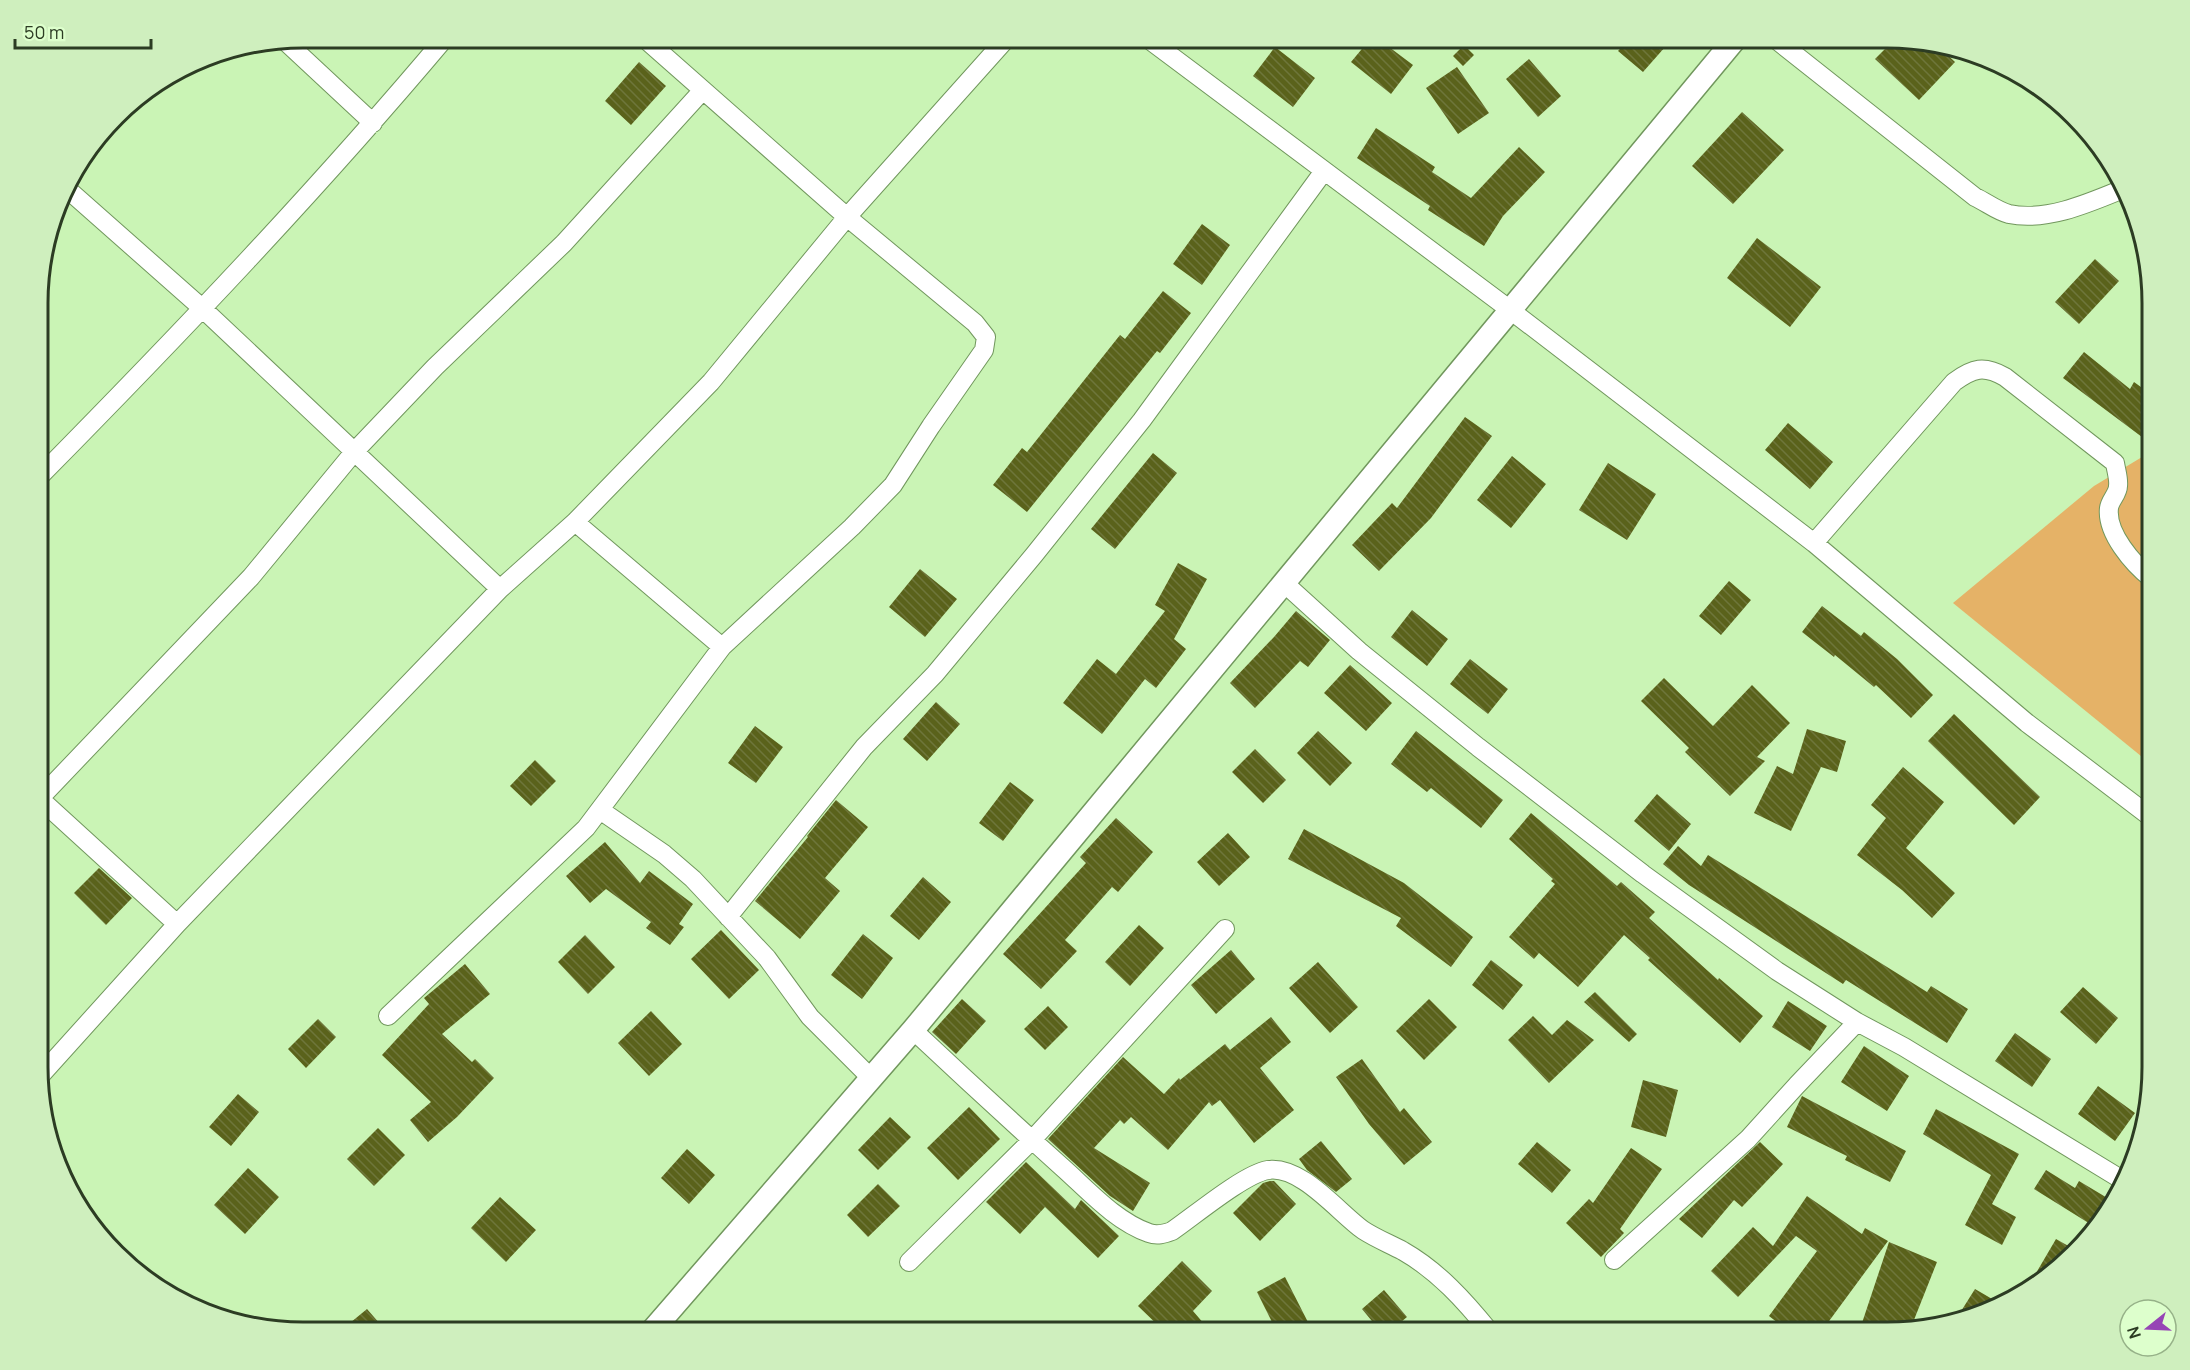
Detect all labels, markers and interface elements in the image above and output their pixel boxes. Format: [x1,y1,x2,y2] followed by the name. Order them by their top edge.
[15,12,152,50] scale bar
[24,20,64,44] text: 50 m
[2118,1298,2178,1358] north arrow
[2121,1324,2146,1342] text: N

